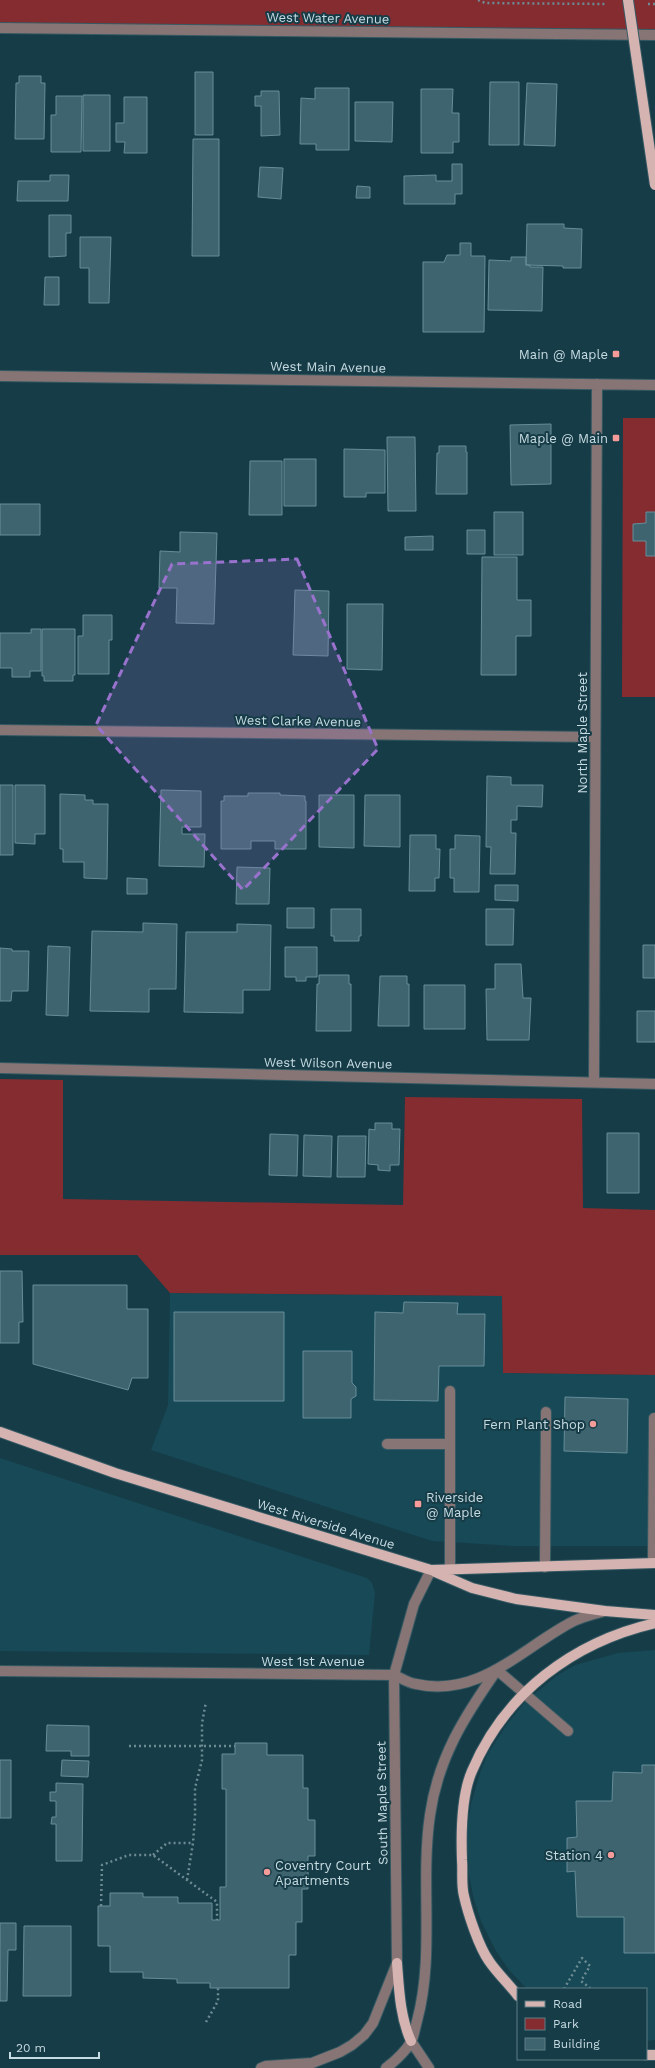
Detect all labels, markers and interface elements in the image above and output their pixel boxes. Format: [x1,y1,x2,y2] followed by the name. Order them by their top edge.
[266,9,390,27] street label: West Water Avenue
[519,347,608,362] place label: Main @ Maple
[611,349,621,359] marker: Main @ Maple
[270,358,386,376] street label: West Main Avenue
[519,431,608,446] place label: Maple @ Main
[611,433,621,443] marker: Maple @ Main
[575,672,590,794] street label: North Maple Street
[235,712,361,730] street label: West Clarke Avenue
[264,1054,392,1072] street label: West Wilson Avenue
[483,1417,585,1432] place label: Fern Plant Shop
[588,1419,598,1429] marker: Fern Plant Shop
[426,1490,483,1520] place label: Riverside @ Maple
[255,1496,397,1552] street label: West Riverside Avenue
[413,1499,423,1509] marker: Riverside @ Maple
[261,1654,365,1669] street label: West 1st Avenue
[373,1740,391,1865] street label: South Maple Street
[545,1848,603,1863] place label: Station 4
[606,1850,616,1860] marker: Station 4
[275,1858,371,1888] place label: Coventry Court Apartments
[262,1867,272,1877] marker: Coventry Court Apartments
[517,1988,647,2060] legend
[553,1997,582,2011] text: Road
[553,2017,579,2031] text: Park
[10,2034,99,2060] scale bar
[553,2037,600,2051] text: Building
[16,2041,46,2055] text: 20 m

